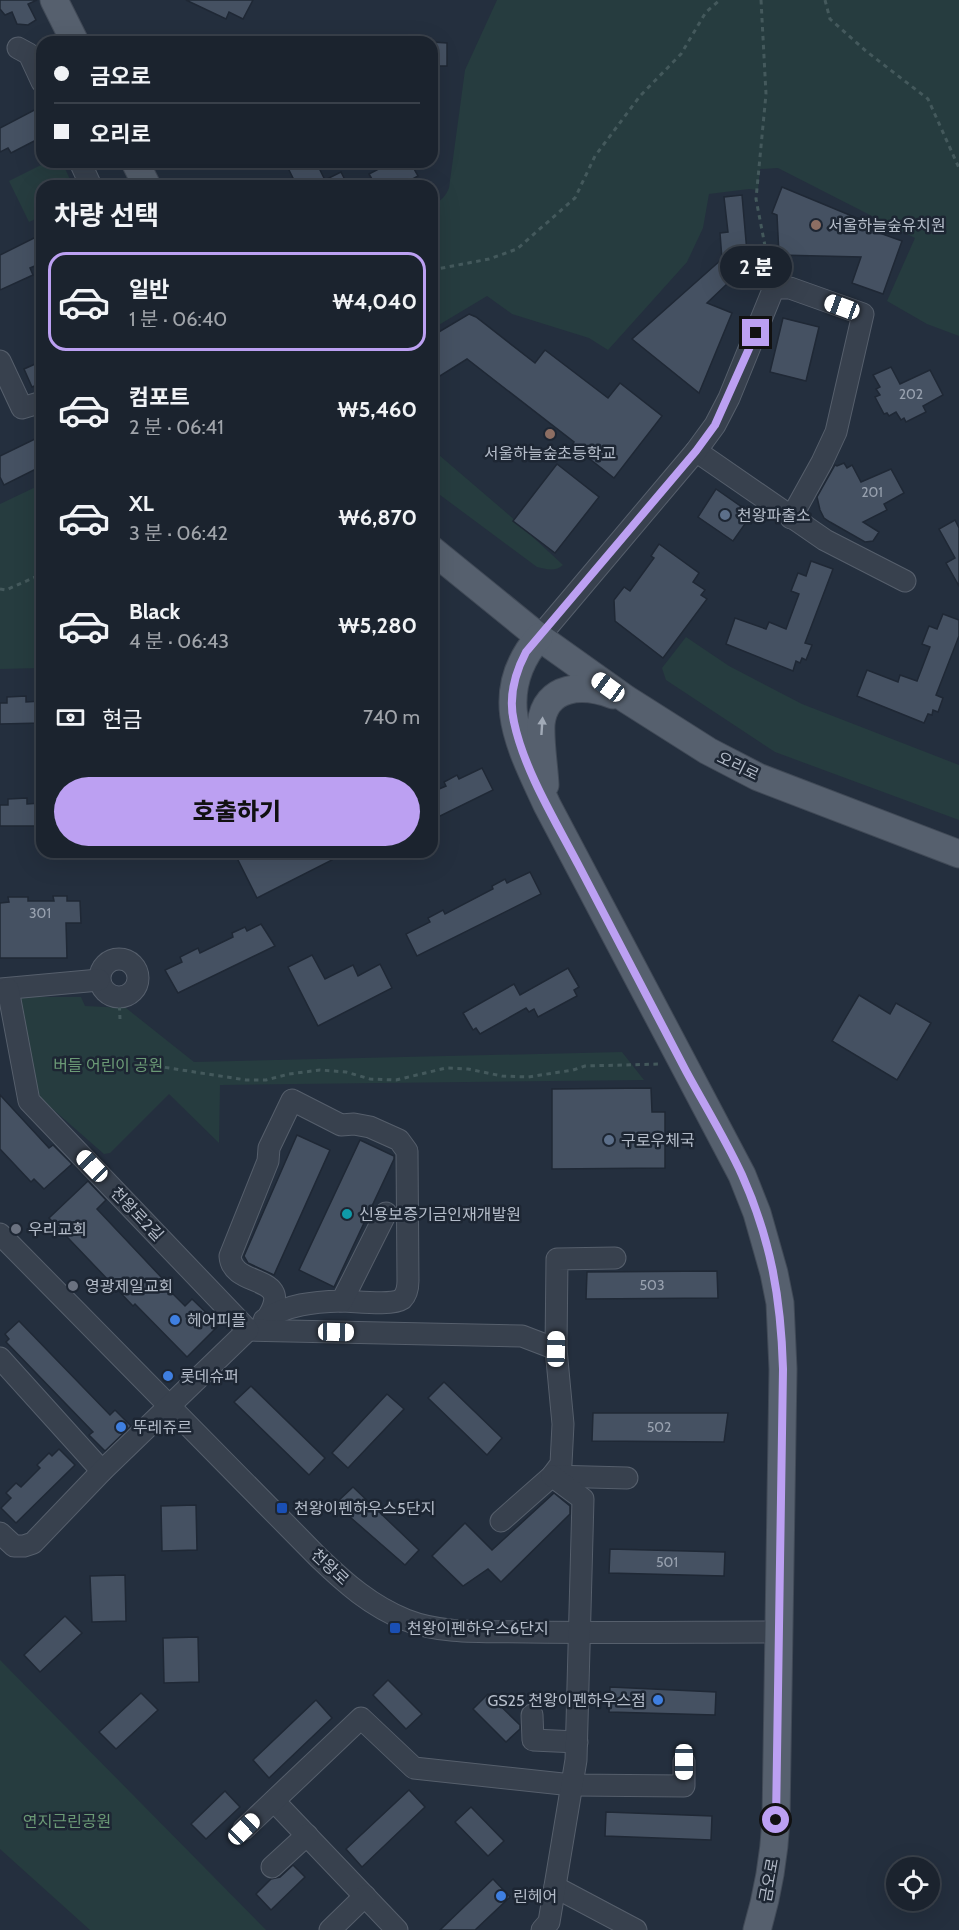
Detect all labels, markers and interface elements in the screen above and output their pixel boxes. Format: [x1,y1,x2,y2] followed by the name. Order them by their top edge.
[90,63,151,90] text: 금오로
[90,121,151,148] text: 오리로
[54,199,159,232] text: 차량 선택
[828,216,946,235] place label: 서울하늘숲유치원
[809,218,823,232] marker: 서울하늘숲유치원
[720,246,792,288] callout: 2 분
[739,255,773,279] text: 2 분
[57,275,111,329] icon: car
[129,276,169,303] text: 일반
[332,288,417,315] text: ₩4,040
[822,292,862,322] car
[129,307,227,331] text: 1 분 · 06:40
[742,319,769,346] route end
[57,383,111,437] icon: car
[129,384,190,411] text: 컴포트
[899,385,923,403] house number: 202
[337,396,417,423] text: ₩5,460
[129,415,224,439] text: 2 분 · 06:41
[543,427,557,441] marker: 서울하늘숲초등학교
[484,444,616,463] place label: 서울하늘숲초등학교
[861,483,883,501] house number: 201
[129,490,154,517] text: XL
[57,491,111,545] icon: car
[338,504,417,531] text: ₩6,870
[737,506,811,525] place label: 천왕파출소
[718,508,732,522] marker: 천왕파출소
[129,521,228,545] text: 3 분 · 06:42
[129,598,180,625] text: Black
[57,599,111,653] icon: car
[338,612,417,639] text: ₩5,280
[129,629,229,653] text: 4 분 · 06:43
[588,669,628,705] car
[54,701,87,734] icon: cash
[363,705,420,729] text: 740 m
[102,706,142,733] text: 현금
[537,716,547,735] one-way arrow
[714,748,762,784] street label: 오리로
[54,777,420,846] button: 호출하기
[29,904,51,922] house number: 301
[53,1056,163,1075] park label: 버들 어린이 공원
[621,1131,695,1150] place label: 구로우체국
[602,1133,616,1147] marker: 구로우체국
[73,1147,111,1185] car
[107,1183,167,1245] street label: 천왕로2길
[359,1205,521,1224] place label: 신용보증기금인재개발원
[340,1207,354,1221] marker: 신용보증기금인재개발원
[28,1220,87,1239] place label: 우리교회
[9,1222,23,1236] marker: 우리교회
[640,1276,664,1294] house number: 503
[85,1277,173,1296] place label: 영광제일교회
[66,1279,80,1293] marker: 영광제일교회
[187,1311,246,1330] place label: 헤어피플
[168,1313,182,1327] marker: 헤어피플
[318,1323,354,1341] car
[547,1331,565,1367] car
[180,1367,239,1386] place label: 롯데슈퍼
[161,1369,175,1383] marker: 롯데슈퍼
[133,1418,192,1437] place label: 뚜레쥬르
[647,1418,671,1436] house number: 502
[114,1420,128,1434] marker: 뚜레쥬르
[294,1499,435,1518] place label: 천왕이펜하우스5단지
[275,1501,289,1515] marker: 천왕이펜하우스5단지
[307,1545,353,1589] street label: 천왕로
[656,1553,678,1571] house number: 501
[407,1619,549,1638] place label: 천왕이펜하우스6단지
[388,1621,402,1635] marker: 천왕이펜하우스6단지
[488,1691,646,1710] place label: GS25 천왕이펜하우스점
[651,1693,665,1707] marker: GS25 천왕이펜하우스점
[675,1744,693,1780] car
[762,1806,789,1833] route start
[225,1810,263,1848] car
[23,1812,111,1831] park label: 연지근린공원
[756,1856,782,1903] street label: 금오로
[886,1857,940,1911] map controls
[886,1857,940,1911] button: locate
[513,1887,557,1906] place label: 린헤어
[494,1889,508,1903] marker: 린헤어

